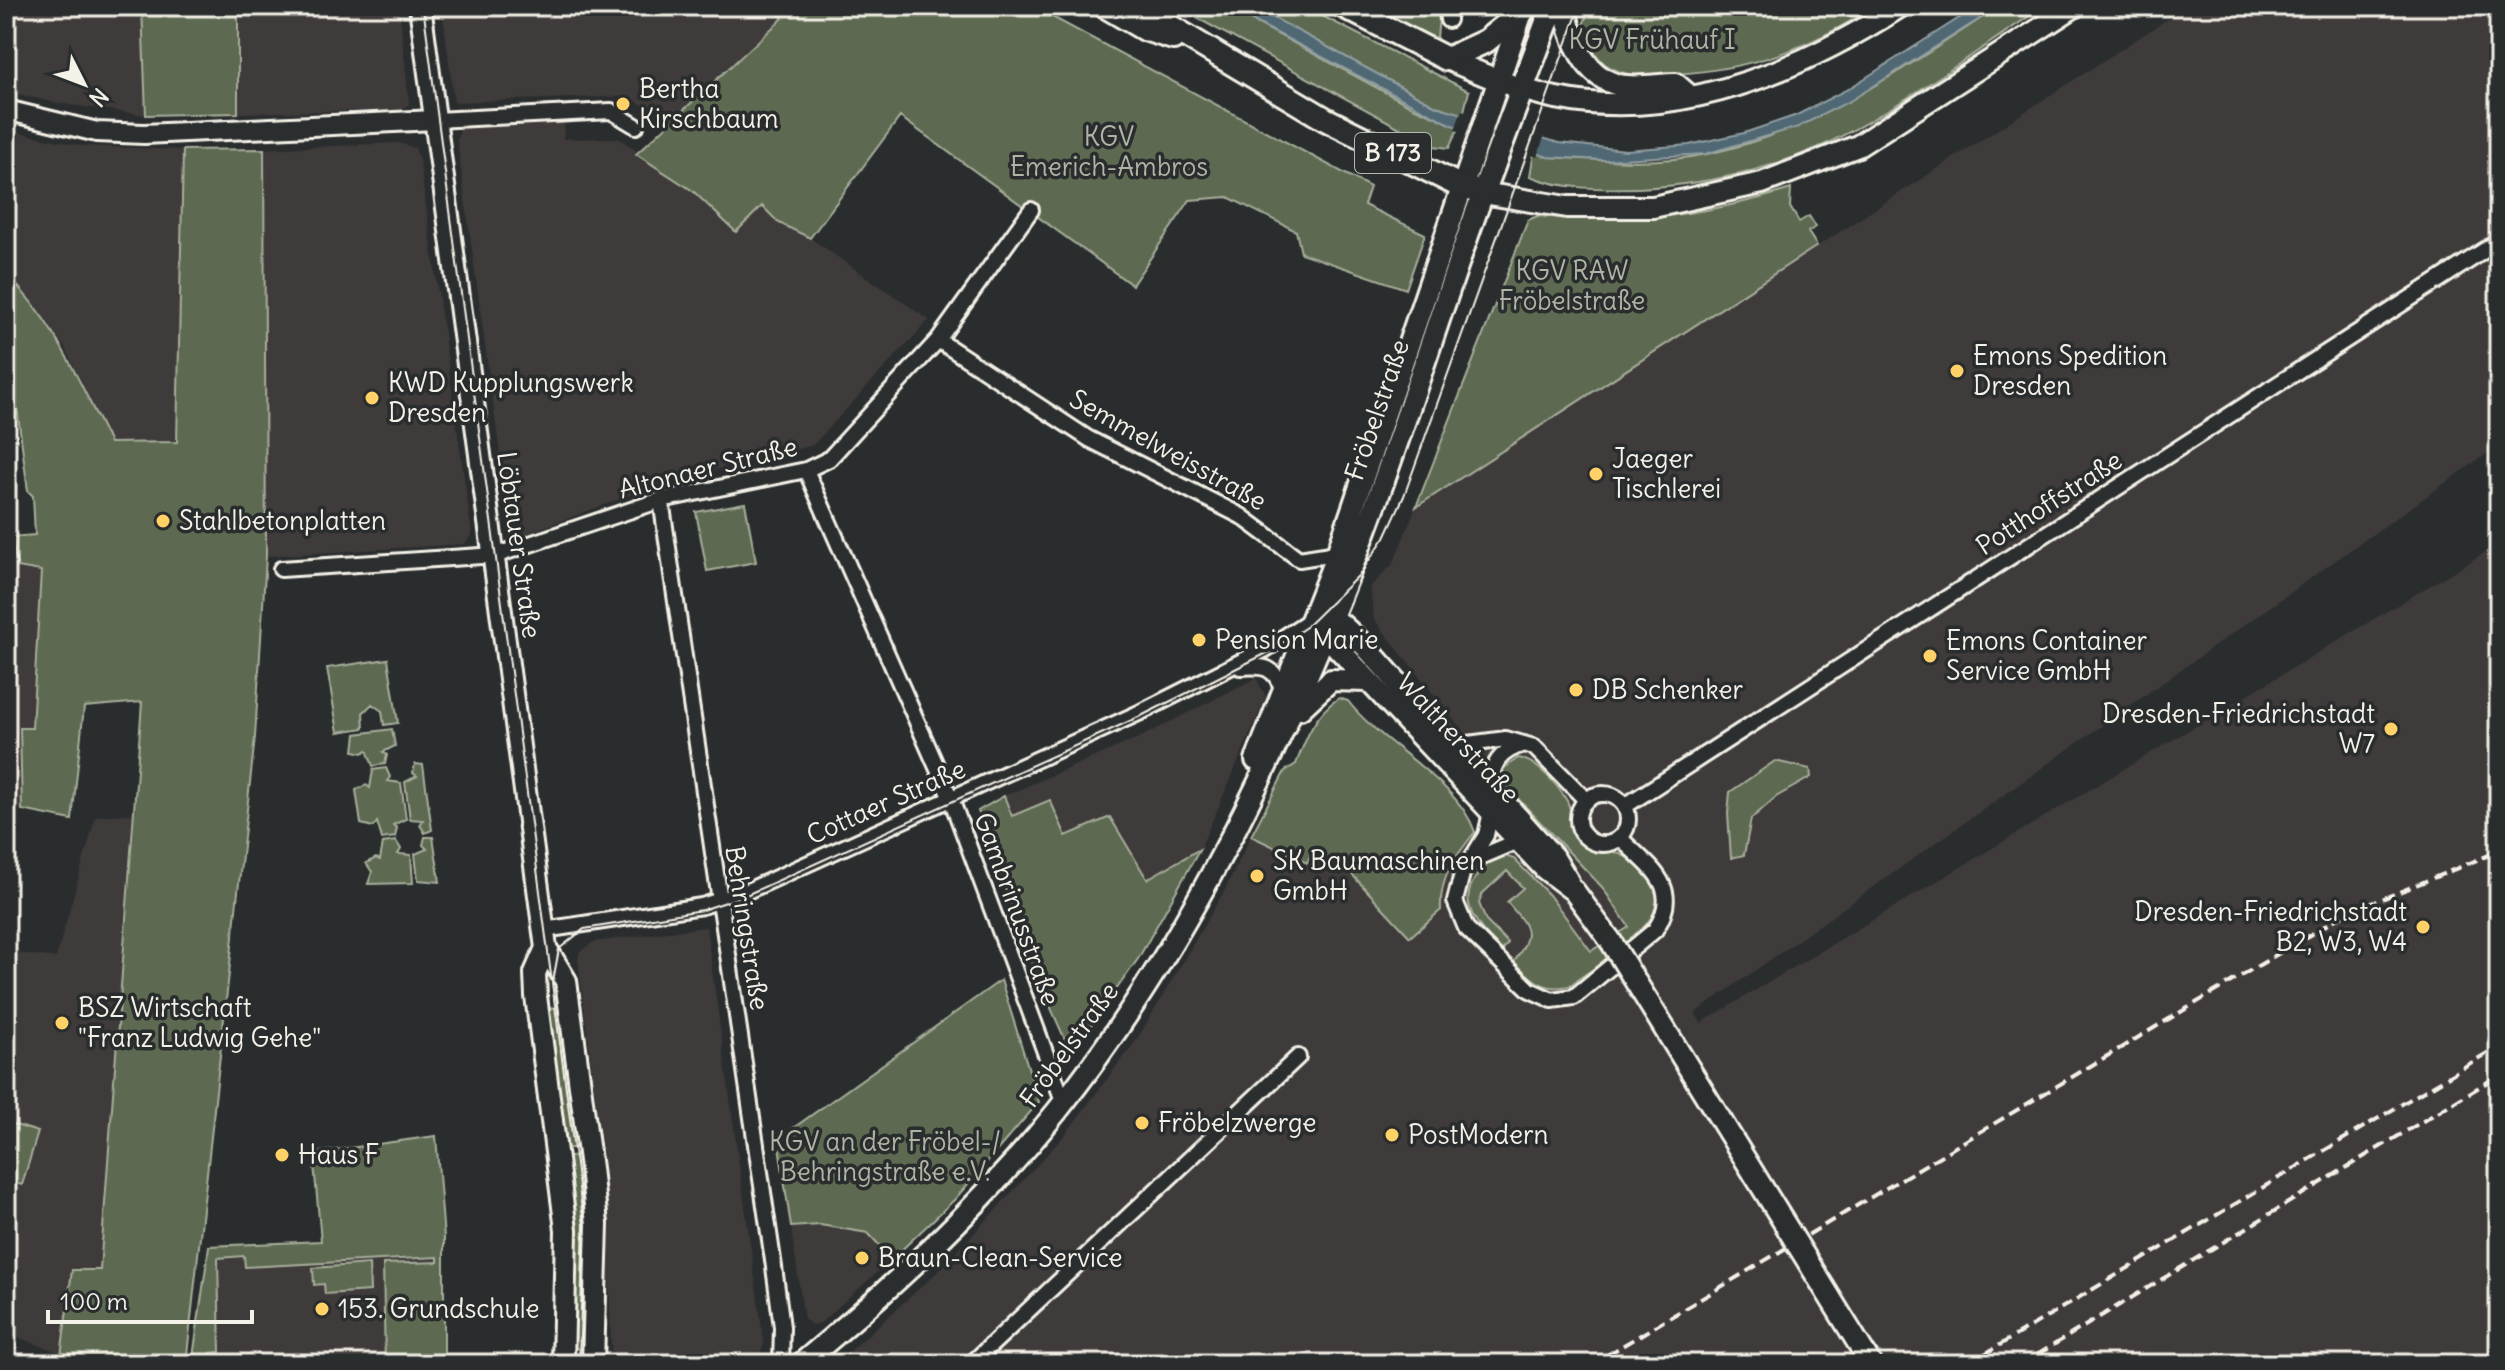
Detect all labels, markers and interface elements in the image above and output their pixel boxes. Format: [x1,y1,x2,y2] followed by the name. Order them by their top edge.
[1568,23,1736,56] park label: KGV Frühauf I
[44,44,124,124] north arrow
[639,72,779,135] place label: Bertha Kirschbaum
[83,82,114,112] text: N
[614,95,632,113] marker: Bertha Kirschbaum
[1010,120,1208,183] park label: KGV Emerich-Ambros
[1355,133,1431,173] road number: B 173
[1499,254,1645,317] park label: KGV RAW Fröbelstraße
[1337,335,1416,485] street label: Fröbelstraße
[1973,339,2167,402] place label: Emons Spedition Dresden
[1948,362,1966,380] marker: Emons Spedition Dresden
[388,366,634,429] place label: KWD Kupplungswerk Dresden
[1064,382,1272,517] street label: Semmelweisstraße
[363,389,381,407] marker: KWD Kupplungswerk Dresden
[615,429,800,506] street label: Altonaer Straße
[1612,442,1721,505] place label: Jaeger Tischlerei
[1970,443,2128,562] street label: Potthoffstraße
[490,449,549,640] street label: Löbtauer Straße
[1587,465,1605,483] marker: Jaeger Tischlerei
[179,504,386,537] place label: Stahlbetonplatten
[154,512,172,530] marker: Stahlbetonplatten
[1215,623,1378,656] place label: Pension Marie
[1946,624,2147,687] place label: Emons Container Service GmbH
[1190,631,1208,649] marker: Pension Marie
[1921,647,1939,665] marker: Emons Container Service GmbH
[1390,666,1527,810] street label: Waltherstraße
[1592,673,1743,706] place label: DB Schenker
[1567,681,1585,699] marker: DB Schenker
[2102,697,2375,760] place label: Dresden-Friedrichstadt W7
[2382,720,2400,738] marker: Dresden-Friedrichstadt W7
[801,752,970,851] street label: Cottaer Straße
[967,808,1068,1010] street label: Gambrinusstraße
[718,843,777,1012] street label: Behringstraße
[1273,844,1484,907] place label: SK Baumaschinen GmbH
[1248,867,1266,885] marker: SK Baumaschinen GmbH
[2134,895,2407,958] place label: Dresden-Friedrichstadt B2, W3, W4
[2414,918,2432,936] marker: Dresden-Friedrichstadt B2, W3, W4
[1012,976,1125,1114] street label: Fröbelstraße
[78,991,321,1054] place label: BSZ Wirtschaft "Franz Ludwig Gehe"
[53,1014,71,1032] marker: BSZ Wirtschaft "Franz Ludwig Gehe"
[1158,1106,1317,1139] place label: Fröbelzwerge
[1133,1114,1151,1132] marker: Fröbelzwerge
[1408,1118,1549,1151] place label: PostModern
[769,1125,1001,1188] park label: KGV an der Fröbel-/ Behringstraße e.V.
[1383,1126,1401,1144] marker: PostModern
[298,1138,380,1171] place label: Haus F
[273,1146,291,1164] marker: Haus F
[878,1241,1123,1274] place label: Braun-Clean-Service
[853,1249,871,1267] marker: Braun-Clean-Service
[48,1274,252,1324] scale bar
[60,1286,128,1316] text: 100 m
[338,1292,539,1325] place label: 153. Grundschule
[313,1300,331,1318] marker: 153. Grundschule

